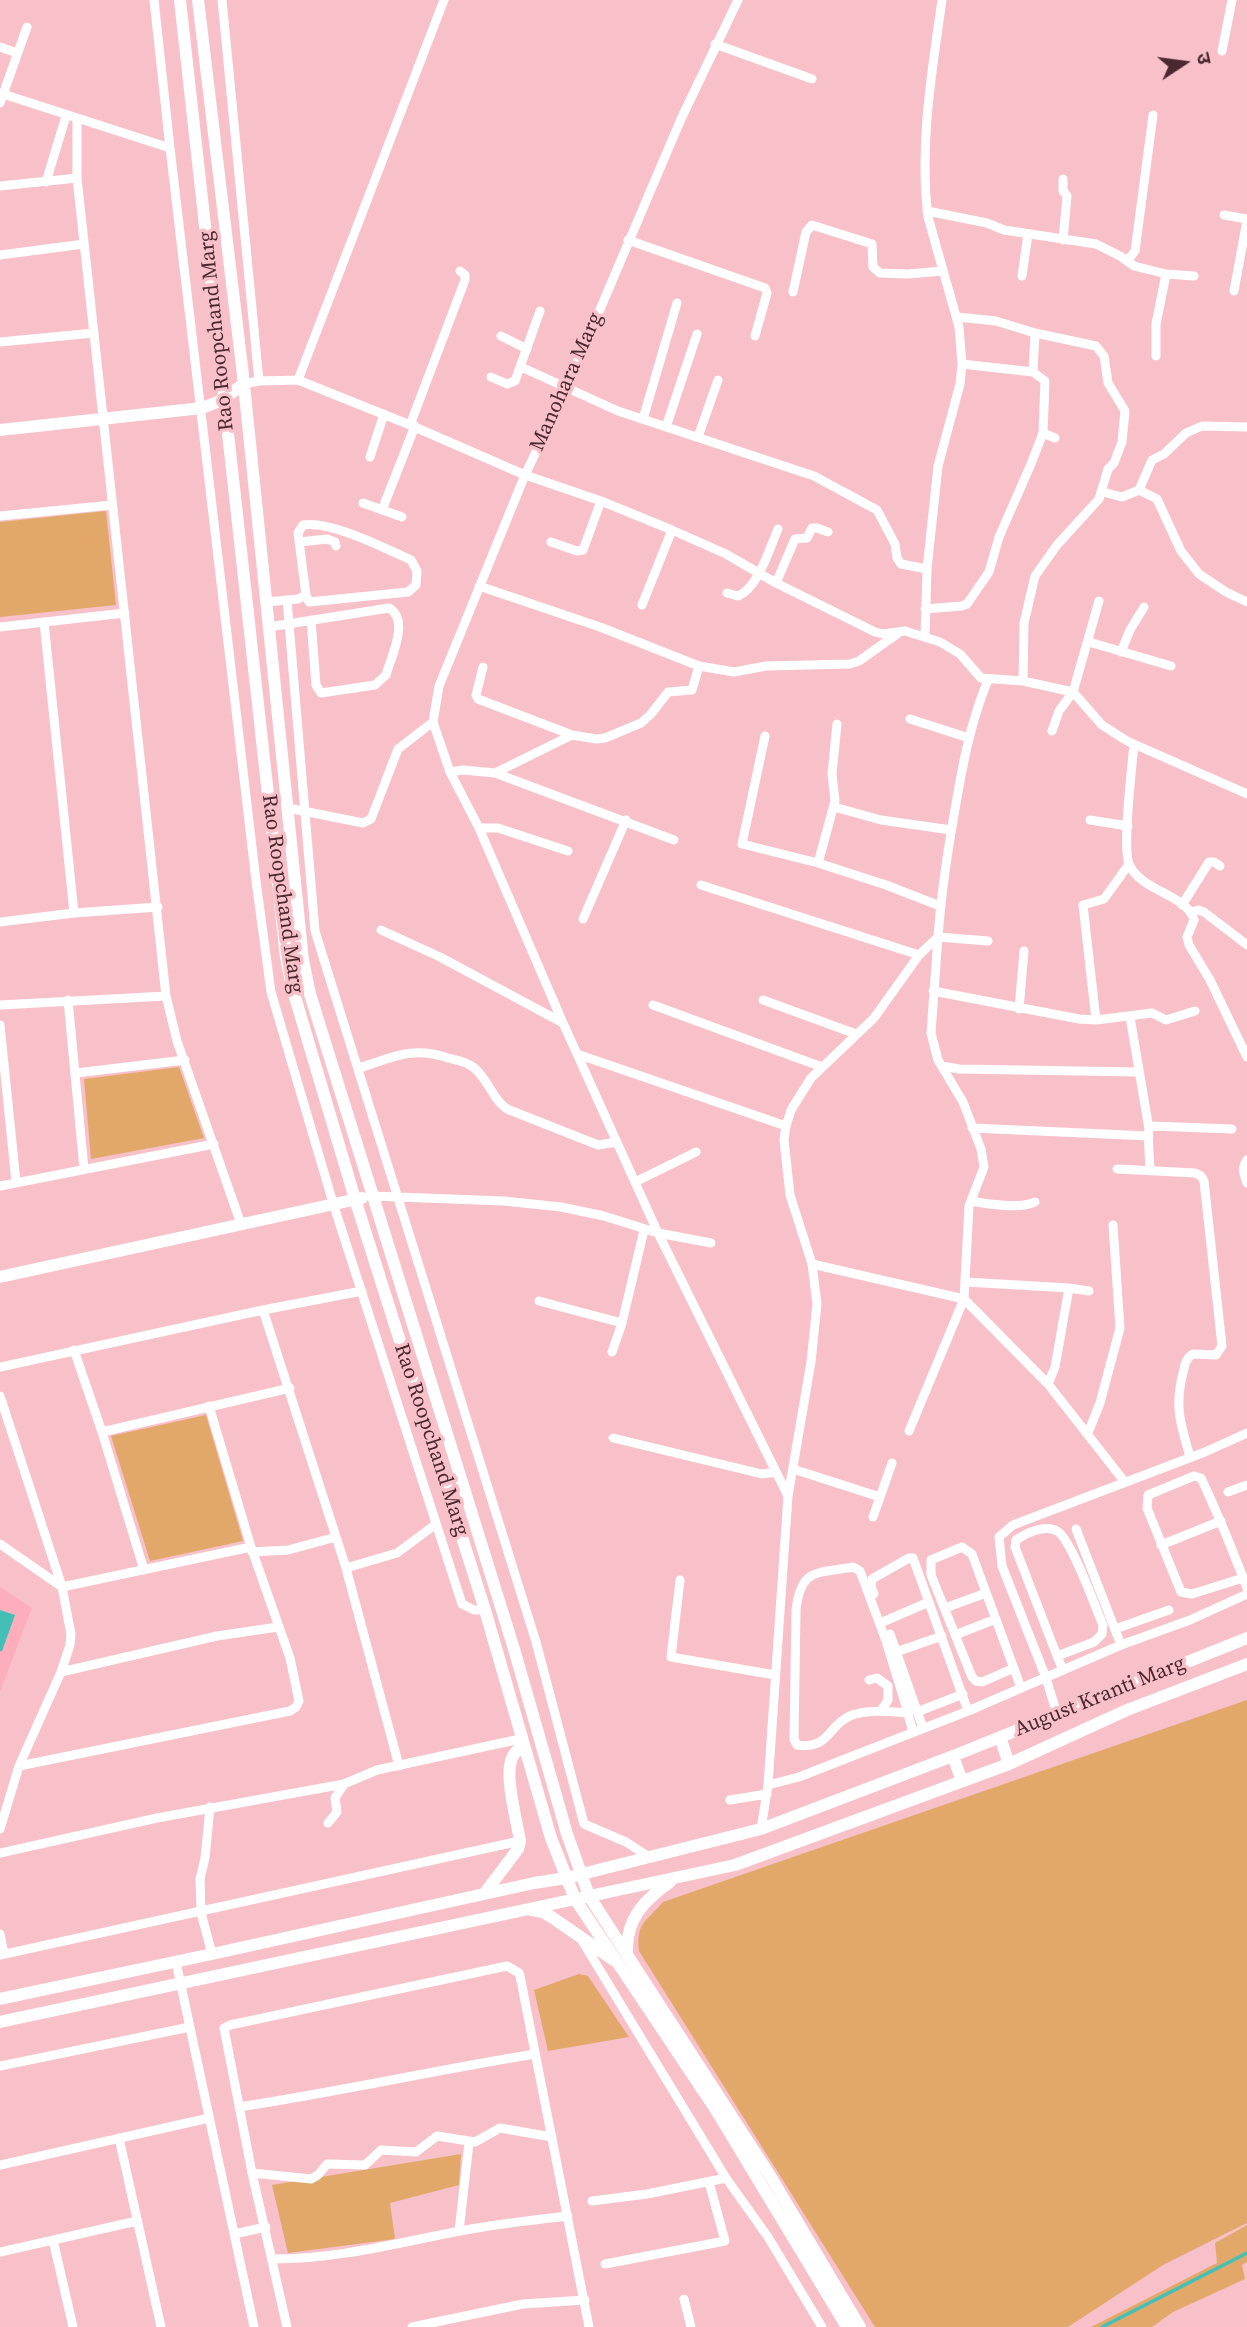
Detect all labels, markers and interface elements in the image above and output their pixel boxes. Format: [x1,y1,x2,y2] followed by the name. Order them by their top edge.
[1149,28,1219,98] north arrow
[1191,50,1218,67] text: उ
[194,230,240,432] street label: Rao Roopchand Marg
[525,309,609,455] street label: Manohara Marg
[256,793,308,995] street label: Rao Roopchand Marg
[388,1341,474,1539] street label: Rao Roopchand Marg
[1011,1651,1189,1743] street label: August Kranti Marg

